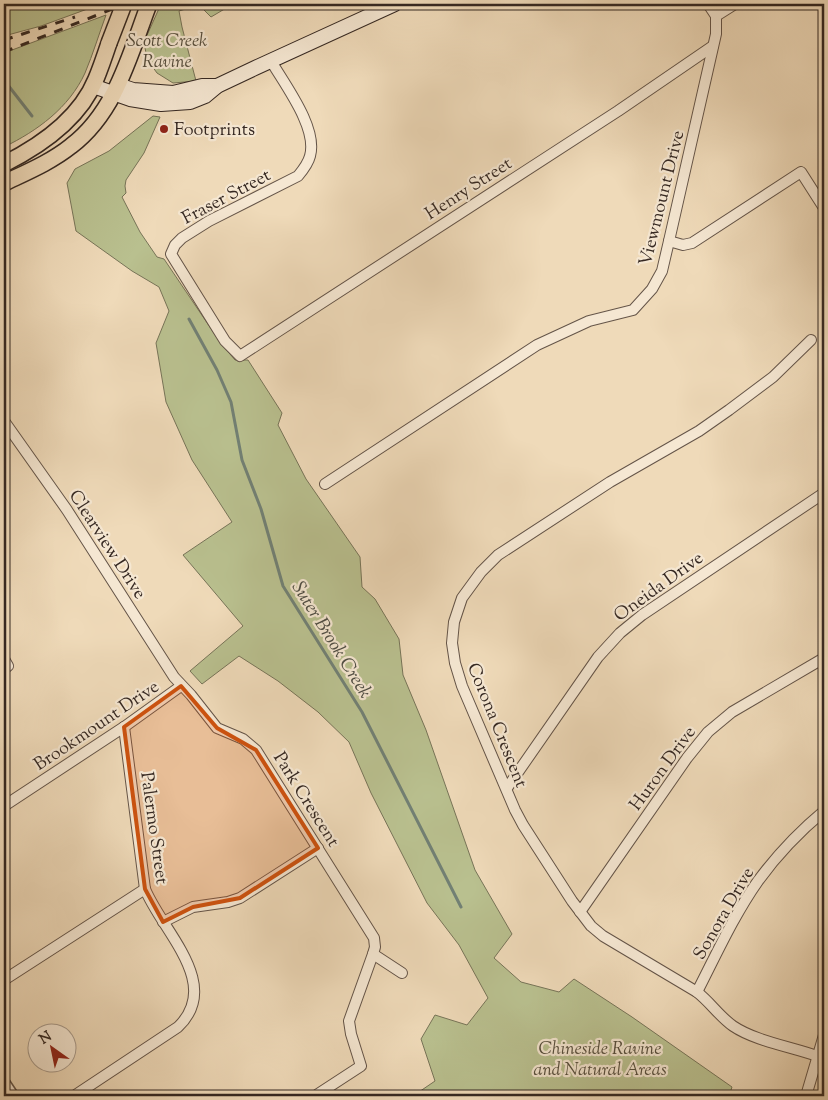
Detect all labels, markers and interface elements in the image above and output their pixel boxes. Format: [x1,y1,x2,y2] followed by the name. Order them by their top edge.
[127,29,207,76] park label: Scott Creek Ravine
[174,118,255,144] place label: Footprints
[158,123,170,135] marker: Footprints
[634,128,692,269] street label: Viewmount Drive
[420,152,518,228] street label: Henry Street
[178,163,276,232] street label: Fraser Street
[61,485,151,605] street label: Clearview Drive
[609,546,709,629] street label: Oneida Drive
[284,577,378,704] water label: Suter Brook Creek
[459,659,533,792] street label: Corona Crescent
[29,675,165,778] street label: Brookmount Drive
[624,721,703,817] street label: Huron Drive
[266,747,345,853] street label: Park Crescent
[132,770,174,886] street label: Palermo Street
[688,863,762,965] street label: Sonora Drive
[28,1022,78,1072] north arrow
[36,1027,56,1050] text: N
[533,1037,667,1084] park label: Chineside Ravine and Natural Areas

